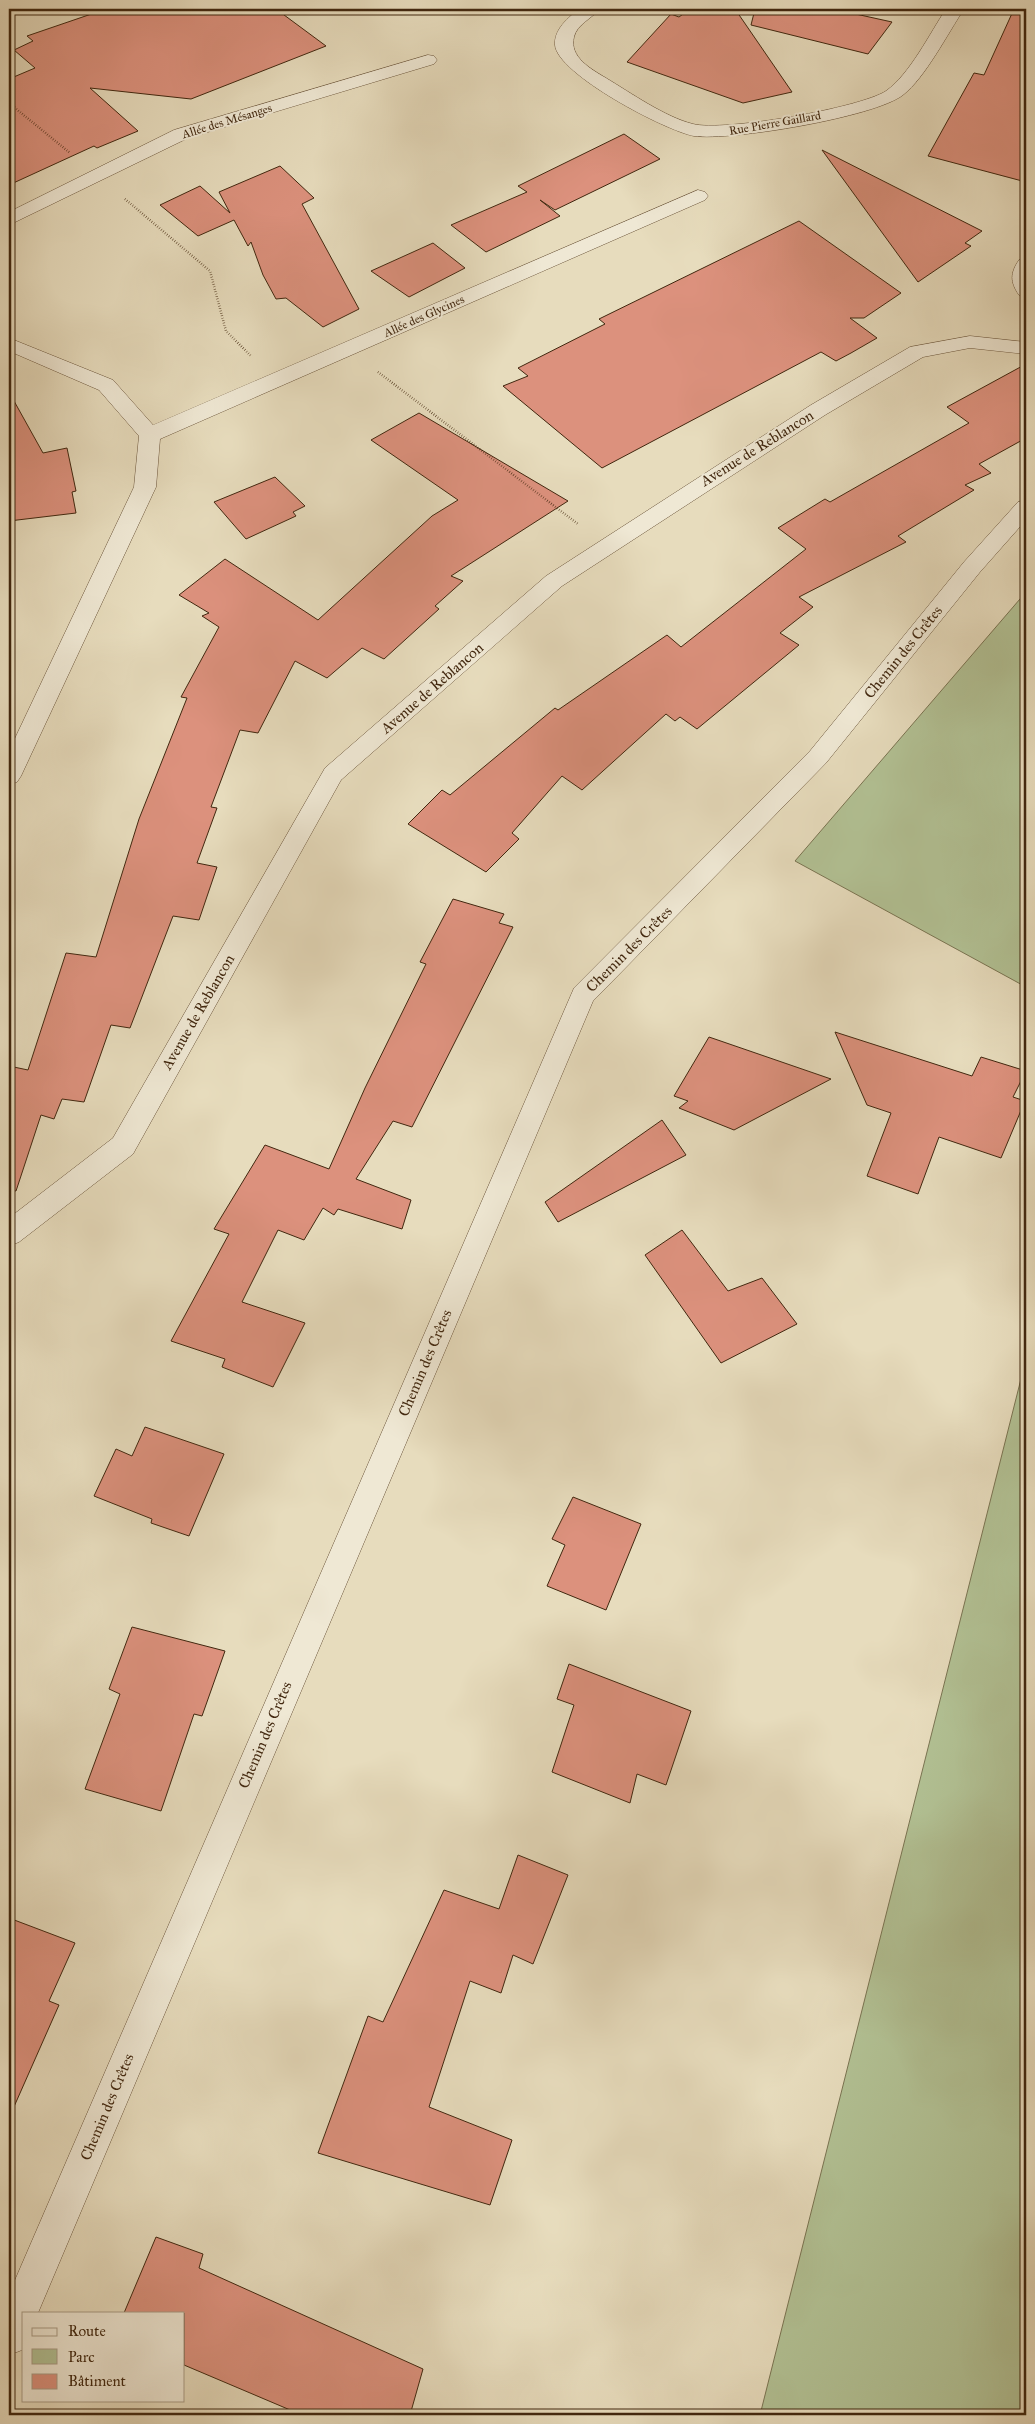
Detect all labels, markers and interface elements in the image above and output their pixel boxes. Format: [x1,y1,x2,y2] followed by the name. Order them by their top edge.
[179,101,274,143] street label: Allée des Mésanges
[728,108,822,138] street label: Rue Pierre Gaillard
[381,292,466,340] street label: Allée des Glycines
[696,406,817,491] street label: Avenue de Reblancon
[860,602,946,702] street label: Chemin des Crêtes
[376,639,487,738] street label: Avenue de Reblancon
[582,902,676,996] street label: Chemin des Crêtes
[157,951,238,1074] street label: Avenue de Reblancon
[394,1307,456,1419] street label: Chemin des Crêtes
[234,1679,296,1791] street label: Chemin des Crêtes
[76,2051,138,2163] street label: Chemin des Crêtes
[22,2312,185,2402] legend
[68,2322,106,2340] text: Route
[68,2348,95,2366] text: Parc
[68,2372,127,2390] text: Bâtiment

